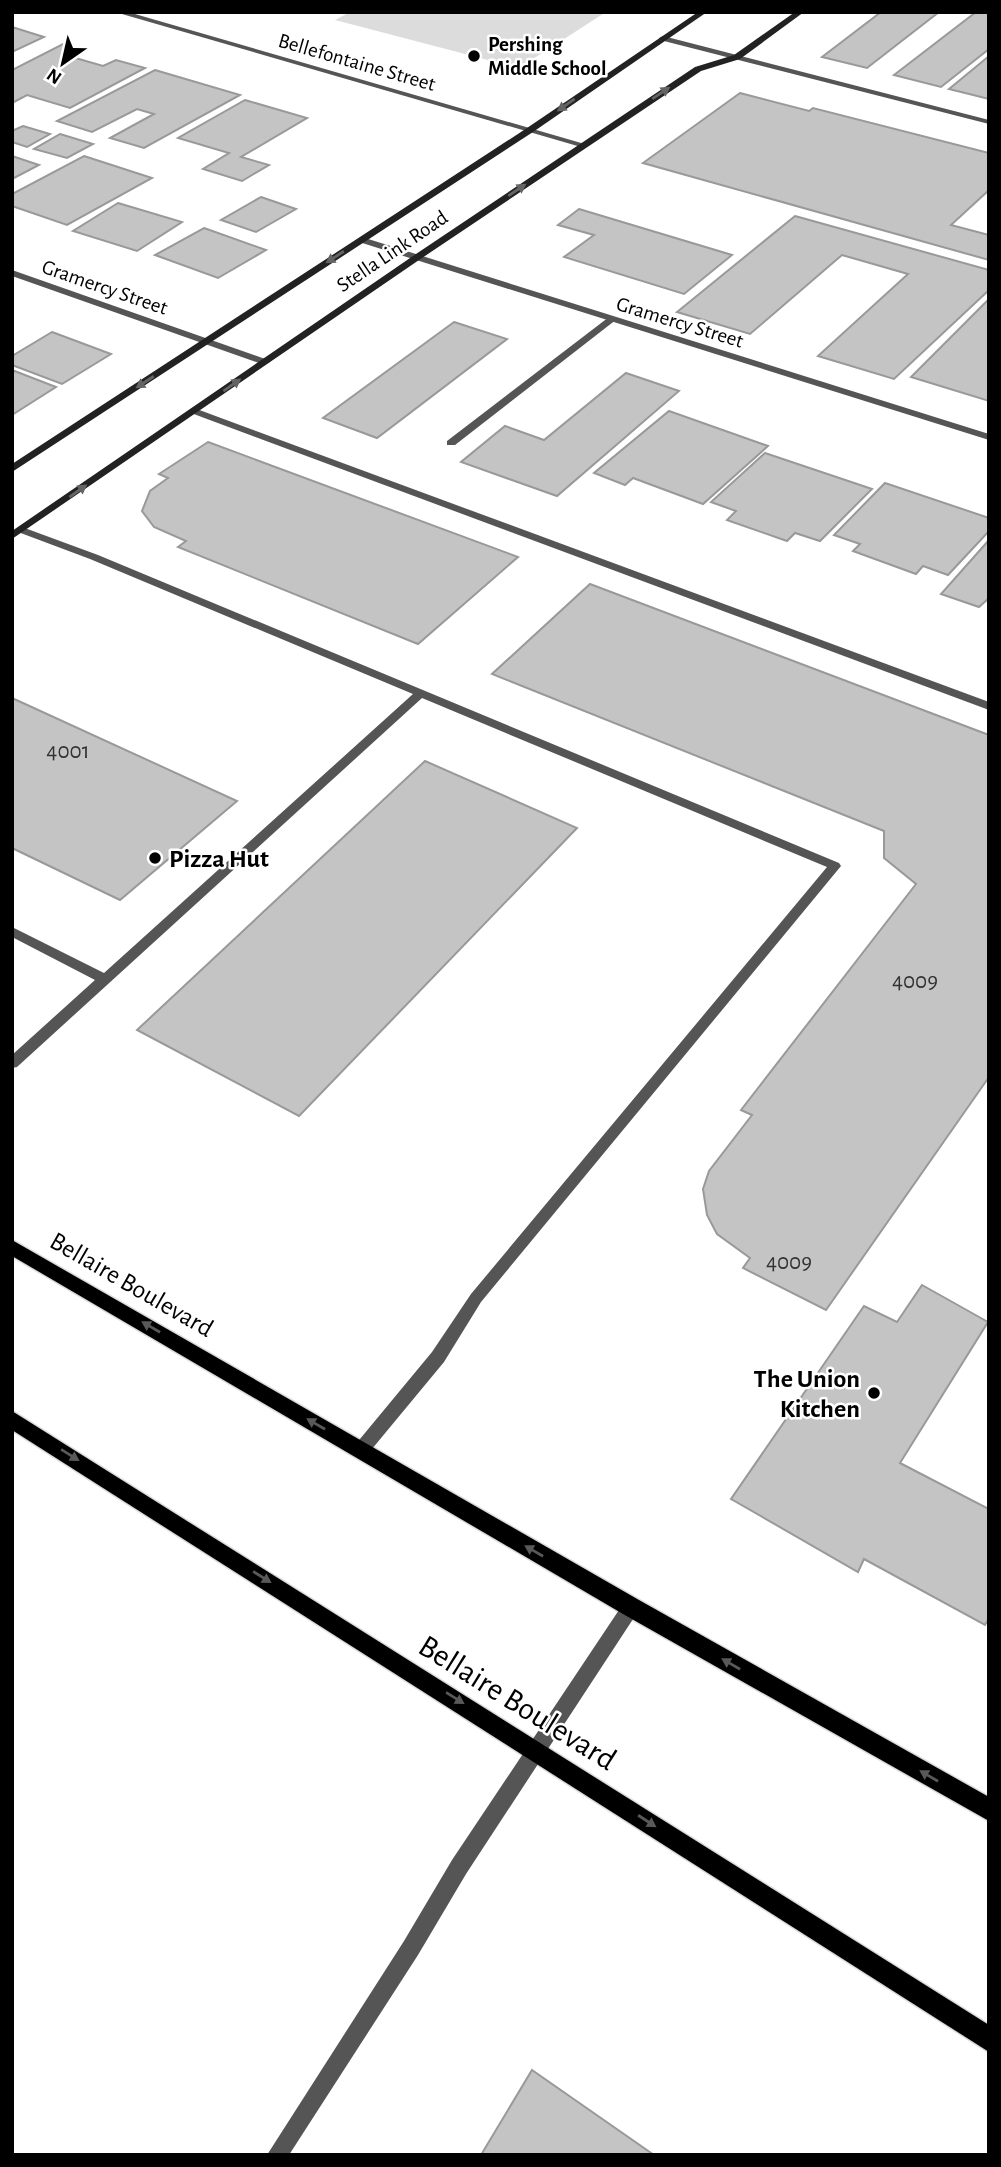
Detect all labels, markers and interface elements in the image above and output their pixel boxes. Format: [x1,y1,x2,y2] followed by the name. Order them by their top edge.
[28,28,98,98] north arrow
[276,30,438,95] street label: Bellefontaine Street
[488,34,607,79] place label: Pershing Middle School
[466,48,482,64] marker: Pershing Middle School
[44,64,65,87] text: N
[652,87,671,100] one-way arrow
[557,98,575,112] one-way arrow
[507,184,527,197] one-way arrow
[333,207,452,296] street label: Stella Link Road
[326,251,345,264] one-way arrow
[39,256,171,319] street label: Gramercy Street
[614,293,746,352] street label: Gramercy Street
[136,375,154,389] one-way arrow
[223,378,241,392] one-way arrow
[69,484,87,498] one-way arrow
[46,740,90,763] house number: 4001
[169,846,269,872] place label: Pizza Hut
[147,850,163,866] marker: Pizza Hut
[892,970,938,993] house number: 4009
[45,1228,218,1342] street label: Bellaire Boulevard
[766,1251,812,1274] house number: 4009
[141,1321,160,1333] one-way arrow
[754,1366,860,1422] place label: The Union Kitchen
[866,1385,882,1401] marker: The Union Kitchen
[307,1418,326,1430] one-way arrow
[60,1449,80,1462] one-way arrow
[525,1545,544,1557] one-way arrow
[253,1570,272,1583] one-way arrow
[413,1629,622,1776] street label: Bellaire Boulevard
[722,1658,741,1670] one-way arrow
[445,1692,464,1705] one-way arrow
[920,1770,939,1782] one-way arrow
[637,1814,656,1827] one-way arrow

